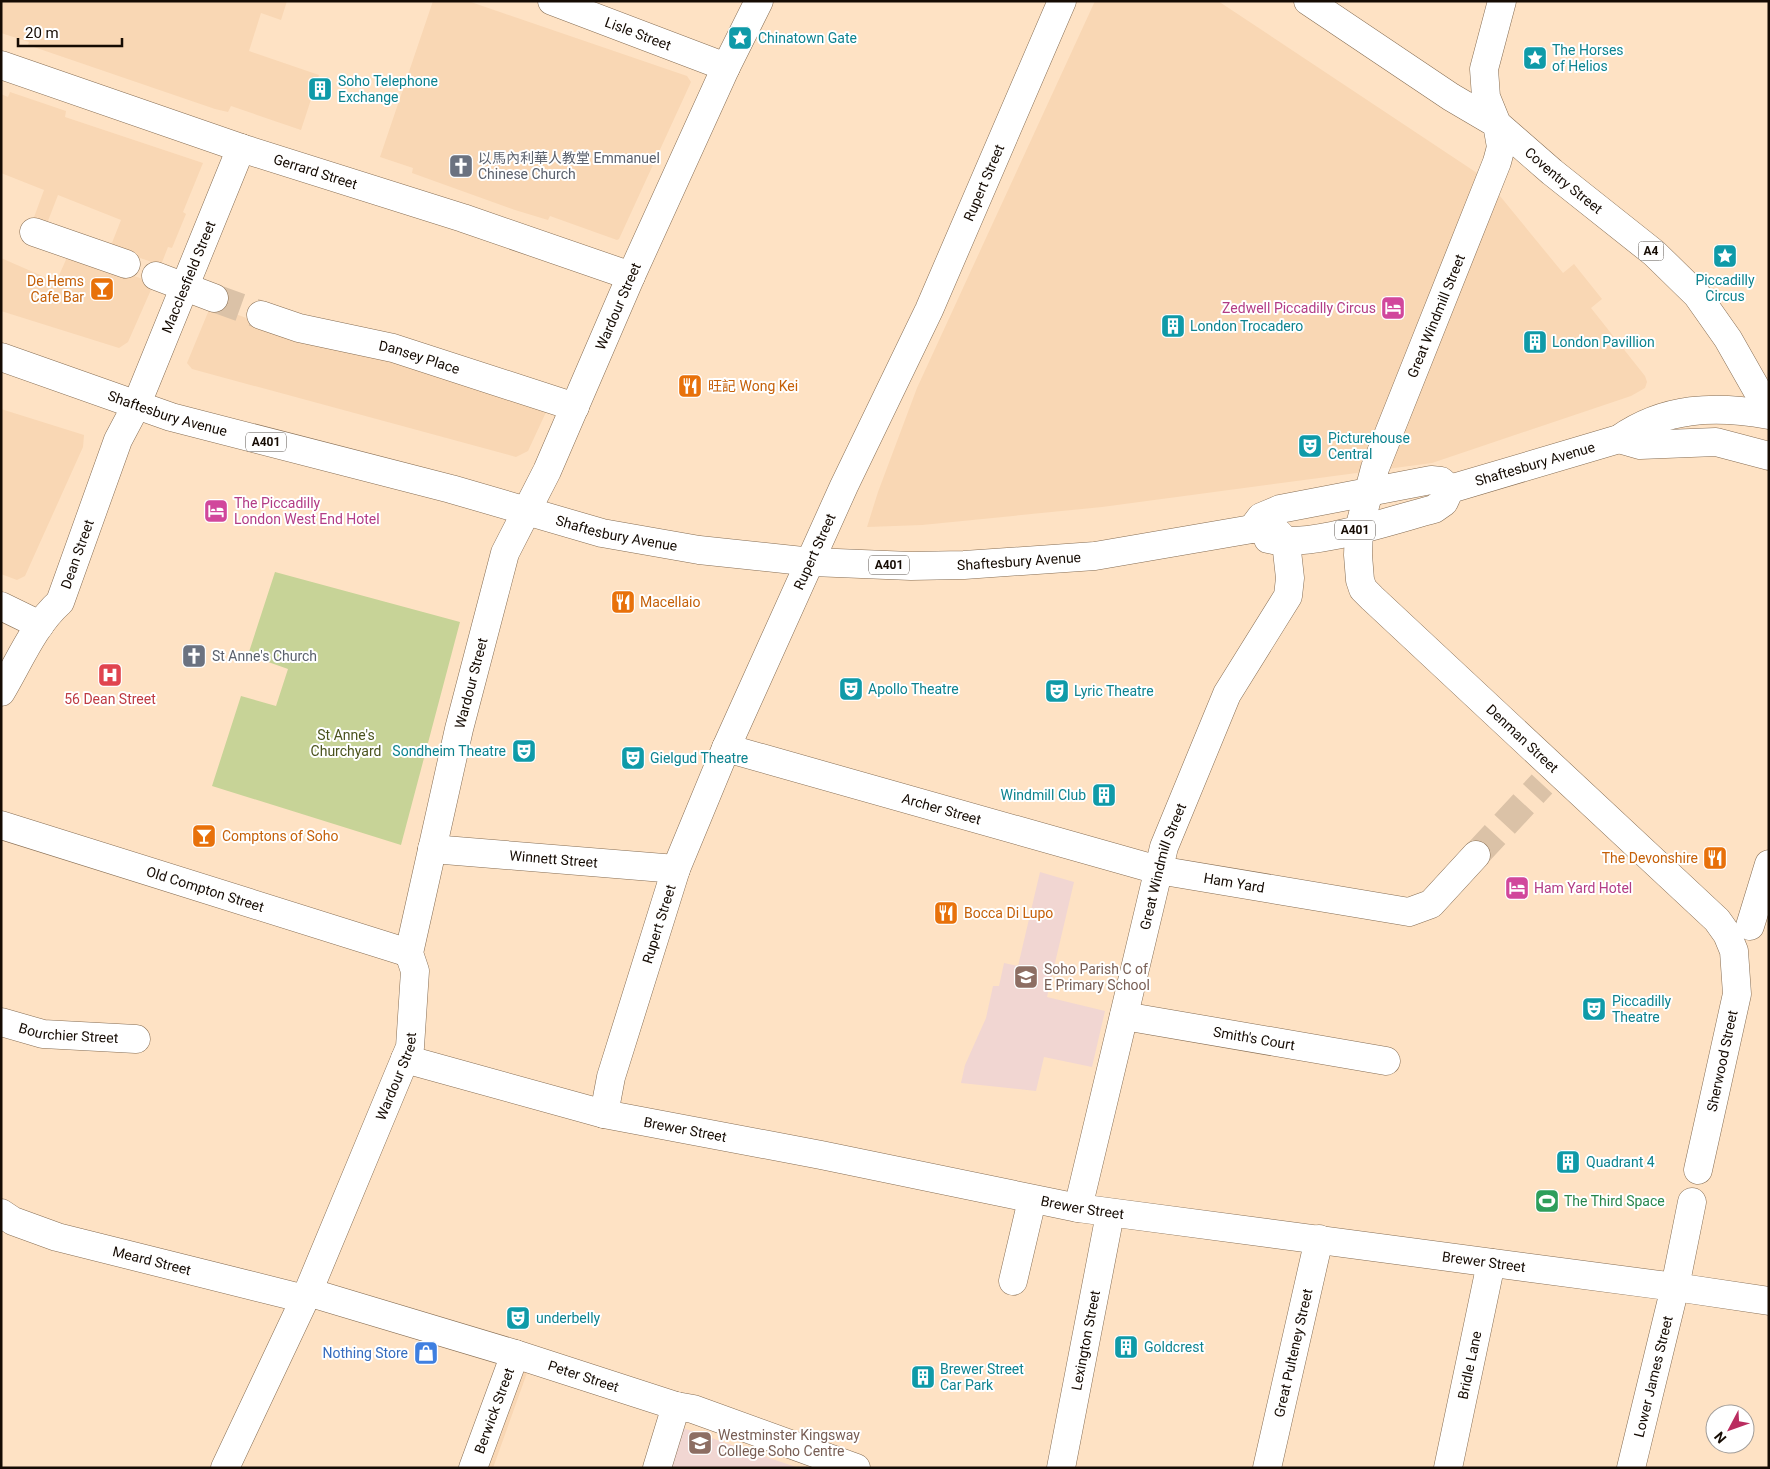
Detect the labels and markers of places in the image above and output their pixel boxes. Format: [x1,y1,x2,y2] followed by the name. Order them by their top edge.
[727,25,753,51] place icon: Chinatown Gate
[758,30,857,46] place label: Chinatown Gate
[1552,42,1624,74] place label: The Horses of Helios
[1522,45,1548,71] place icon: The Horses of Helios
[338,73,438,105] place label: Soho Telephone Exchange
[307,76,333,102] building icon: Soho Telephone Exchange
[478,150,660,182] place label: 以馬內利華人教堂 Emmanuel Chinese Church
[448,153,474,179] church icon: 以馬內利華人教堂 Emmanuel Chinese Church
[1712,243,1738,269] place icon: Piccadilly Circus
[1695,272,1755,304] place label: Piccadilly Circus
[27,273,84,305] place label: De Hems Cafe Bar
[89,276,115,302] bar icon: De Hems Cafe Bar
[1380,295,1406,321] hotel icon: Zedwell Piccadilly Circus
[1222,300,1376,316] place label: Zedwell Piccadilly Circus
[1160,313,1186,339] building icon: London Trocadero
[1190,318,1303,334] place label: London Trocadero
[1522,329,1548,355] building icon: London Pavillion
[1552,334,1655,350] place label: London Pavillion
[677,373,703,399] restaurant icon: 旺記 Wong Kei
[708,378,798,394] place label: 旺記 Wong Kei
[1328,430,1410,462] place label: Picturehouse Central
[1297,433,1323,459] theatre icon: Picturehouse Central
[234,495,380,527] place label: The Piccadilly London West End Hotel
[203,498,229,524] hotel icon: The Piccadilly London West End Hotel
[610,589,636,615] restaurant icon: Macellaio
[640,594,700,610] place label: Macellaio
[181,643,207,669] church icon: St Anne's Church
[212,648,317,664] place label: St Anne's Church
[97,662,123,688] hospital icon: 56 Dean Street
[838,676,864,702] theatre icon: Apollo Theatre
[1044,678,1070,704] theatre icon: Lyric Theatre
[868,681,959,697] place label: Apollo Theatre
[1074,683,1154,699] place label: Lyric Theatre
[64,691,156,707] place label: 56 Dean Street
[511,738,537,764] theatre icon: Sondheim Theatre
[392,743,506,759] place label: Sondheim Theatre
[620,745,646,771] theatre icon: Gielgud Theatre
[650,750,748,766] place label: Gielgud Theatre
[1091,782,1117,808] building icon: Windmill Club
[1000,787,1086,803] place label: Windmill Club
[191,823,217,849] bar icon: Comptons of Soho
[222,828,338,844] place label: Comptons of Soho
[1702,845,1728,871] restaurant icon: The Devonshire
[1602,850,1698,866] place label: The Devonshire
[1504,875,1530,901] hotel icon: Ham Yard Hotel
[1534,880,1632,896] place label: Ham Yard Hotel
[933,900,959,926] restaurant icon: Bocca Di Lupo
[964,905,1053,921] place label: Bocca Di Lupo
[1044,961,1150,993] place label: Soho Parish C of E Primary School
[1013,964,1039,990] school or university icon: Soho Parish C of E Primary School
[1612,993,1672,1025] place label: Piccadilly Theatre
[1581,996,1607,1022] theatre icon: Piccadilly Theatre
[1555,1149,1581,1175] building icon: Quadrant 4
[1586,1154,1655,1170] place label: Quadrant 4
[1534,1188,1560,1214] sports icon: The Third Space
[1564,1193,1665,1209] place label: The Third Space
[505,1305,531,1331] theatre icon: underbelly
[536,1310,601,1326] place label: underbelly
[1113,1334,1139,1360] building icon: Goldcrest
[1144,1339,1204,1355] place label: Goldcrest
[413,1340,439,1366] shop icon: Nothing Store
[322,1345,408,1361] place label: Nothing Store
[940,1361,1024,1393] place label: Brewer Street Car Park
[910,1364,936,1390] building icon: Brewer Street Car Park
[718,1427,860,1459] place label: Westminster Kingsway College Soho Centre
[687,1430,713,1456] school or university icon: Westminster Kingsway College Soho Centre

